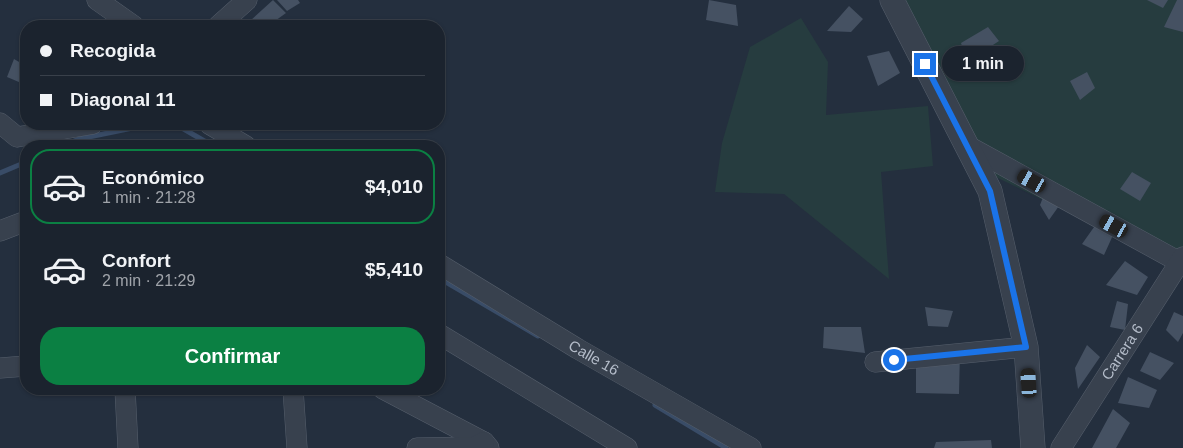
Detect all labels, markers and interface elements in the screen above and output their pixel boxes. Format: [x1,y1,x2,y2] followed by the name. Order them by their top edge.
[70,40,156,61] text: Recogida
[942,46,1025,82] callout: 1 min
[914,53,936,75] route end
[962,55,1004,72] text: 1 min
[70,89,176,110] text: Diagonal 11
[42,164,87,209] icon: car
[102,167,204,188] text: Económico
[1015,167,1048,195] car
[365,176,423,197] text: $4,010
[102,189,195,206] text: 1 min · 21:28
[1097,212,1130,240] car
[42,247,87,292] icon: car
[102,250,171,271] text: Confort
[365,259,423,280] text: $5,410
[102,272,195,289] text: 2 min · 21:29
[1098,320,1146,383] street label: Carrera 6
[40,327,425,385] button: Confirmar
[566,336,622,379] street label: Calle 16
[883,349,905,371] route start
[1020,368,1037,398] car

